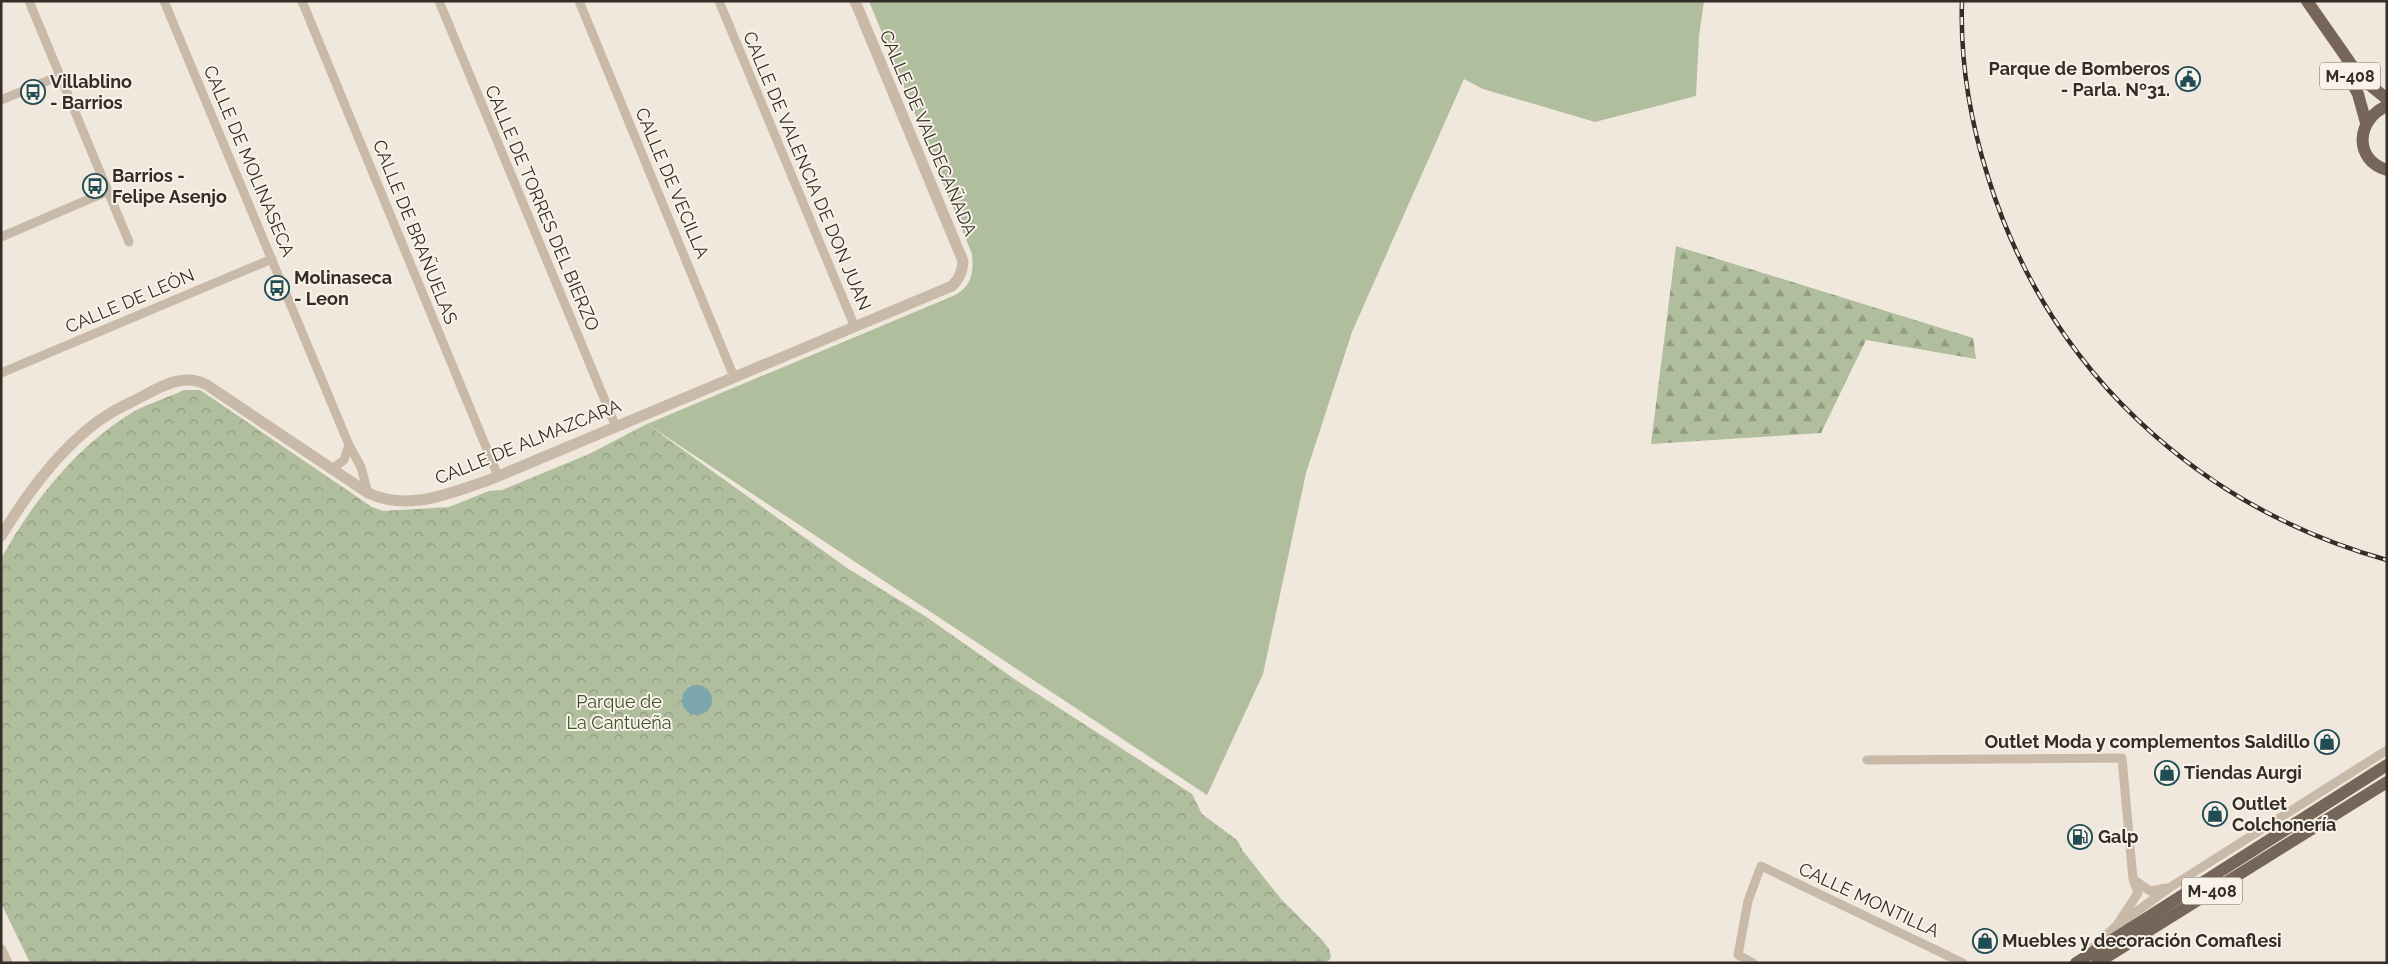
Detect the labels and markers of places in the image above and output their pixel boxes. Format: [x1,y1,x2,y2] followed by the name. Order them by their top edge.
[1989,58,2170,100] place label: Parque de Bomberos - Parla. Nº31.
[2175,66,2201,92] public building icon: Parque de Bomberos - Parla. Nº31.
[50,71,132,113] place label: Villablino - Barrios
[20,79,46,105] bus stop icon: Villablino - Barrios
[112,165,227,207] place label: Barrios - Felipe Asenjo
[82,173,108,199] bus stop icon: Barrios - Felipe Asenjo
[294,267,392,309] place label: Molinaseca - Leon
[264,275,290,301] bus stop icon: Molinaseca - Leon
[2314,729,2340,755] shop icon: Outlet Moda y complementos Saldillo
[1984,731,2310,752] place label: Outlet Moda y complementos Saldillo
[2154,760,2180,786] shop icon: Tiendas Aurgi
[2184,762,2302,783] place label: Tiendas Aurgi
[2232,793,2336,835] place label: Outlet Colchonería
[2202,801,2228,827] shop icon: Outlet Colchonería
[2067,824,2093,850] fuel station icon: Galp
[2098,826,2139,847] place label: Galp
[1972,928,1998,954] shop icon: Muebles y decoración Comaflesi
[2002,930,2282,951] place label: Muebles y decoración Comaflesi

